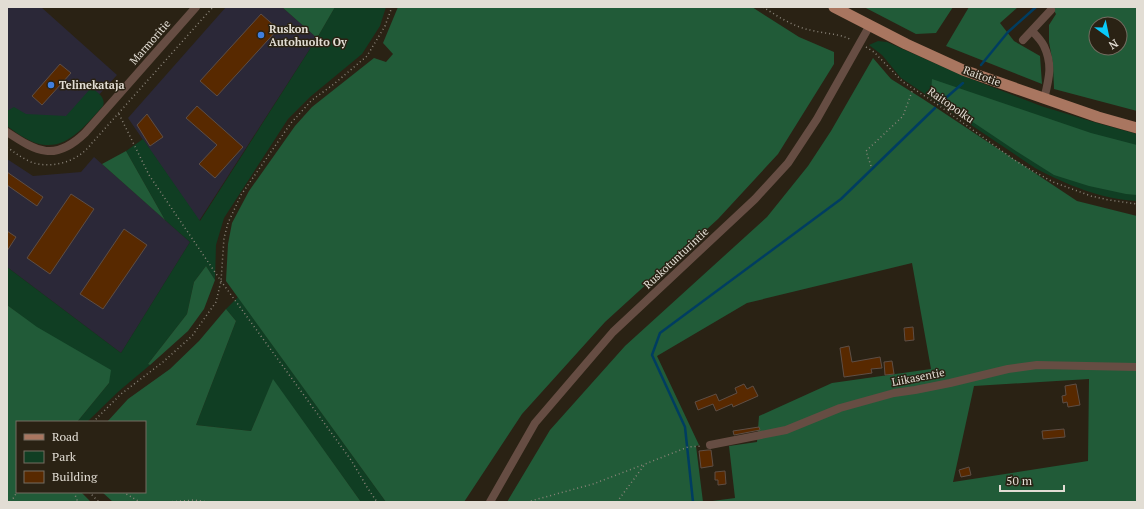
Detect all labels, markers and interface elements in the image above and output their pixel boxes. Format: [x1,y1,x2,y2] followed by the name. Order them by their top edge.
[127,16,174,67] street label: Marmoritie
[1088,16,1128,56] north arrow
[269,22,347,49] place label: Ruskon Autohuolto Oy
[256,30,266,40] marker: Ruskon Autohuolto Oy
[1106,36,1121,53] text: N
[961,63,1003,89] street label: Raitotie
[59,78,125,92] place label: Telinekataja
[46,80,56,90] marker: Telinekataja
[925,84,978,127] street label: Raitopolku
[641,224,712,292] street label: Ruskotunturintie
[890,365,946,389] street label: Liikasentie
[16,421,146,493] legend
[52,429,79,444] text: Road
[52,449,77,464] text: Park
[1000,467,1064,493] scale bar
[52,469,98,484] text: Building
[1006,473,1033,488] text: 50 m

